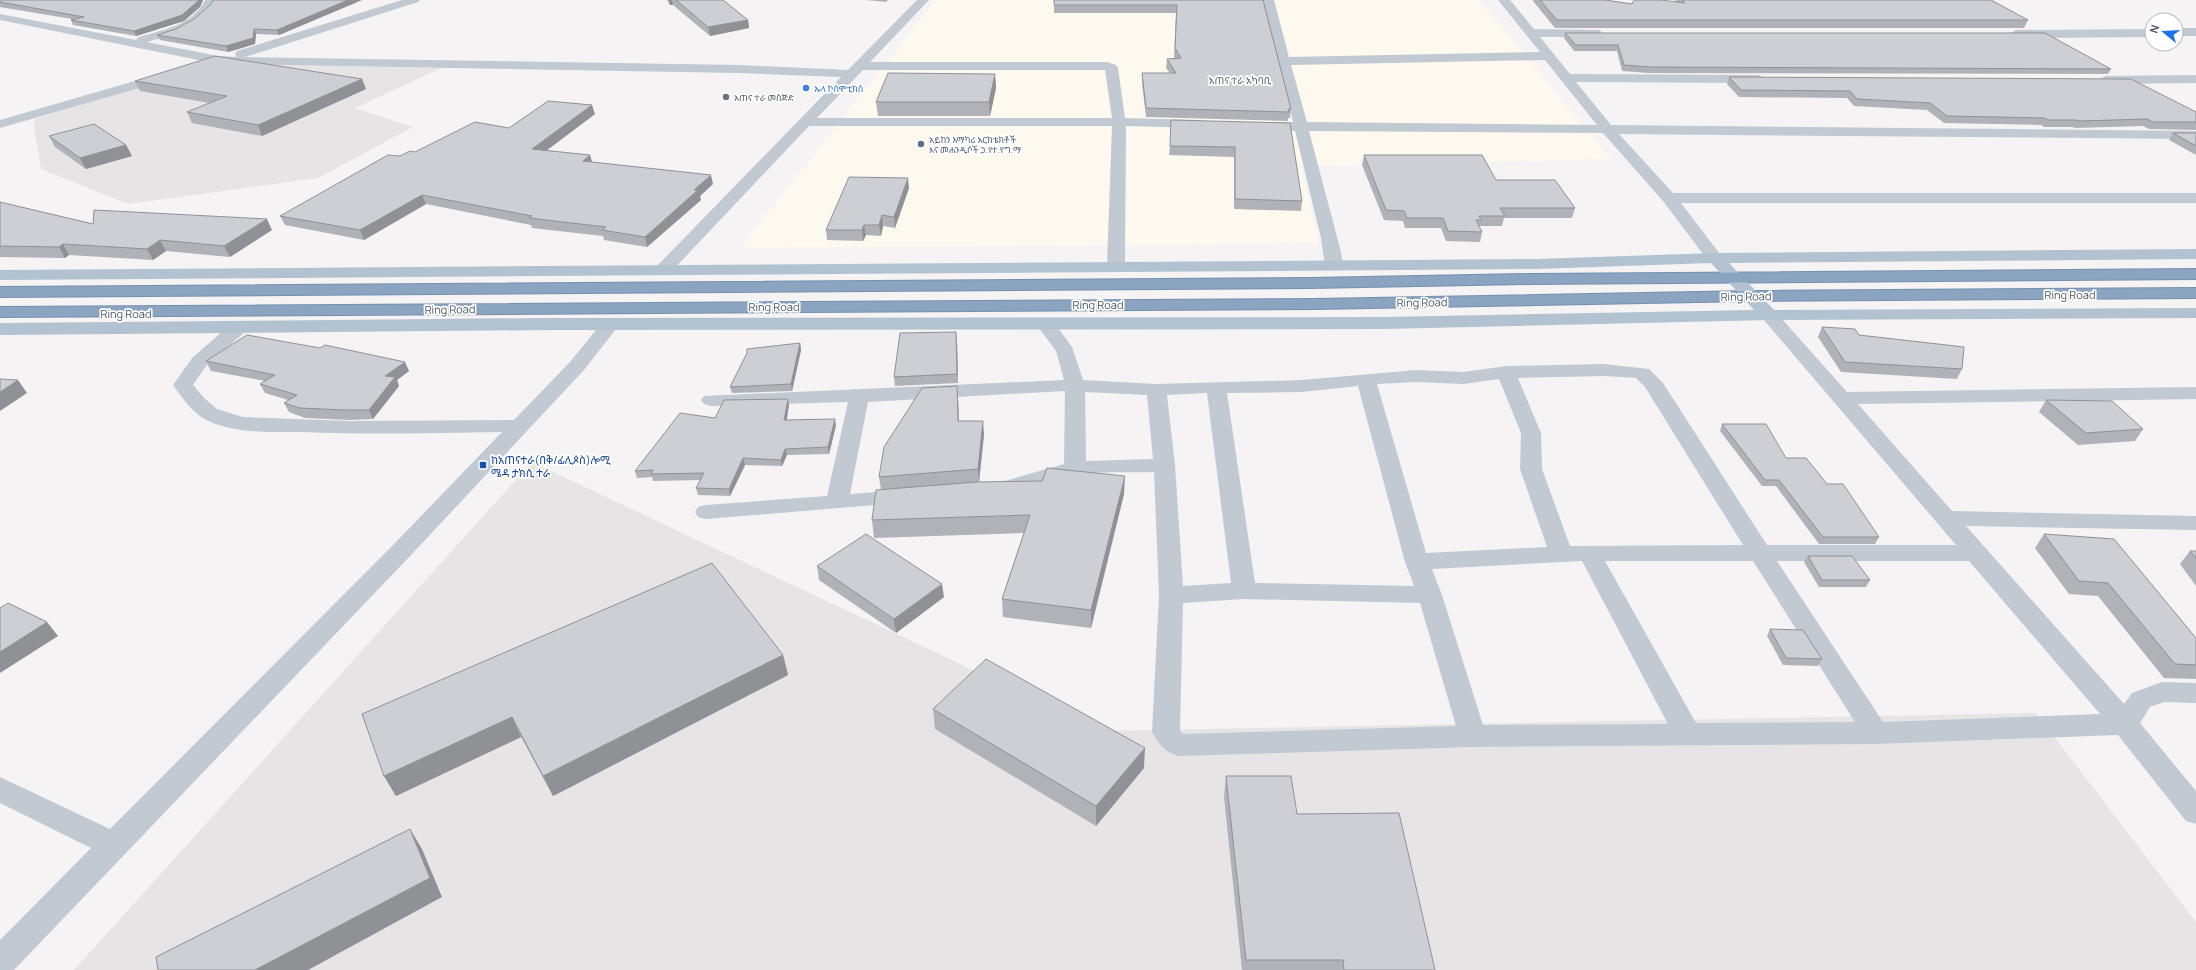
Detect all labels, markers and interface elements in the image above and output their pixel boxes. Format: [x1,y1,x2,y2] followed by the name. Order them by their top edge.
[2144,12,2184,52] north arrow
[2146,23,2162,35] text: N
[1209,73,1272,87] district label: አጠና ተራ አካባቢ
[814,82,863,95] place label: ኤላ ኮስሞቲክስ
[801,83,811,93] marker: ኤላ ኮስሞቲክስ
[734,91,795,104] place label: አጠና ተራ መስጅድ
[721,92,731,102] marker: አጠና ተራ መስጅድ
[929,133,1021,156] place label: አይከን አማካሪ አርክቴክቶች እና መሐንዲሶች ኃ.የተ.የግ.ማ
[916,139,926,149] marker: አይከን አማካሪ አርክቴክቶች እና መሐንዲሶች ኃ.የተ.የግ.ማ
[2045,287,2095,302] street label: Ring Road
[1720,288,1772,304] street label: Ring Road
[1396,294,1448,310] street label: Ring Road
[1073,297,1123,312] street label: Ring Road
[749,299,799,314] street label: Ring Road
[424,301,476,317] street label: Ring Road
[101,306,151,321] street label: Ring Road
[491,452,611,480] place label: ከአጠናተራ(በቅ/ፊሊጶስ)ሎሚ ሜዳ ታክሲ ተራ
[478,460,488,470] marker: ከአጠናተራ(በቅ/ፊሊጶስ)ሎሚ ሜዳ ታክሲ ተራ

